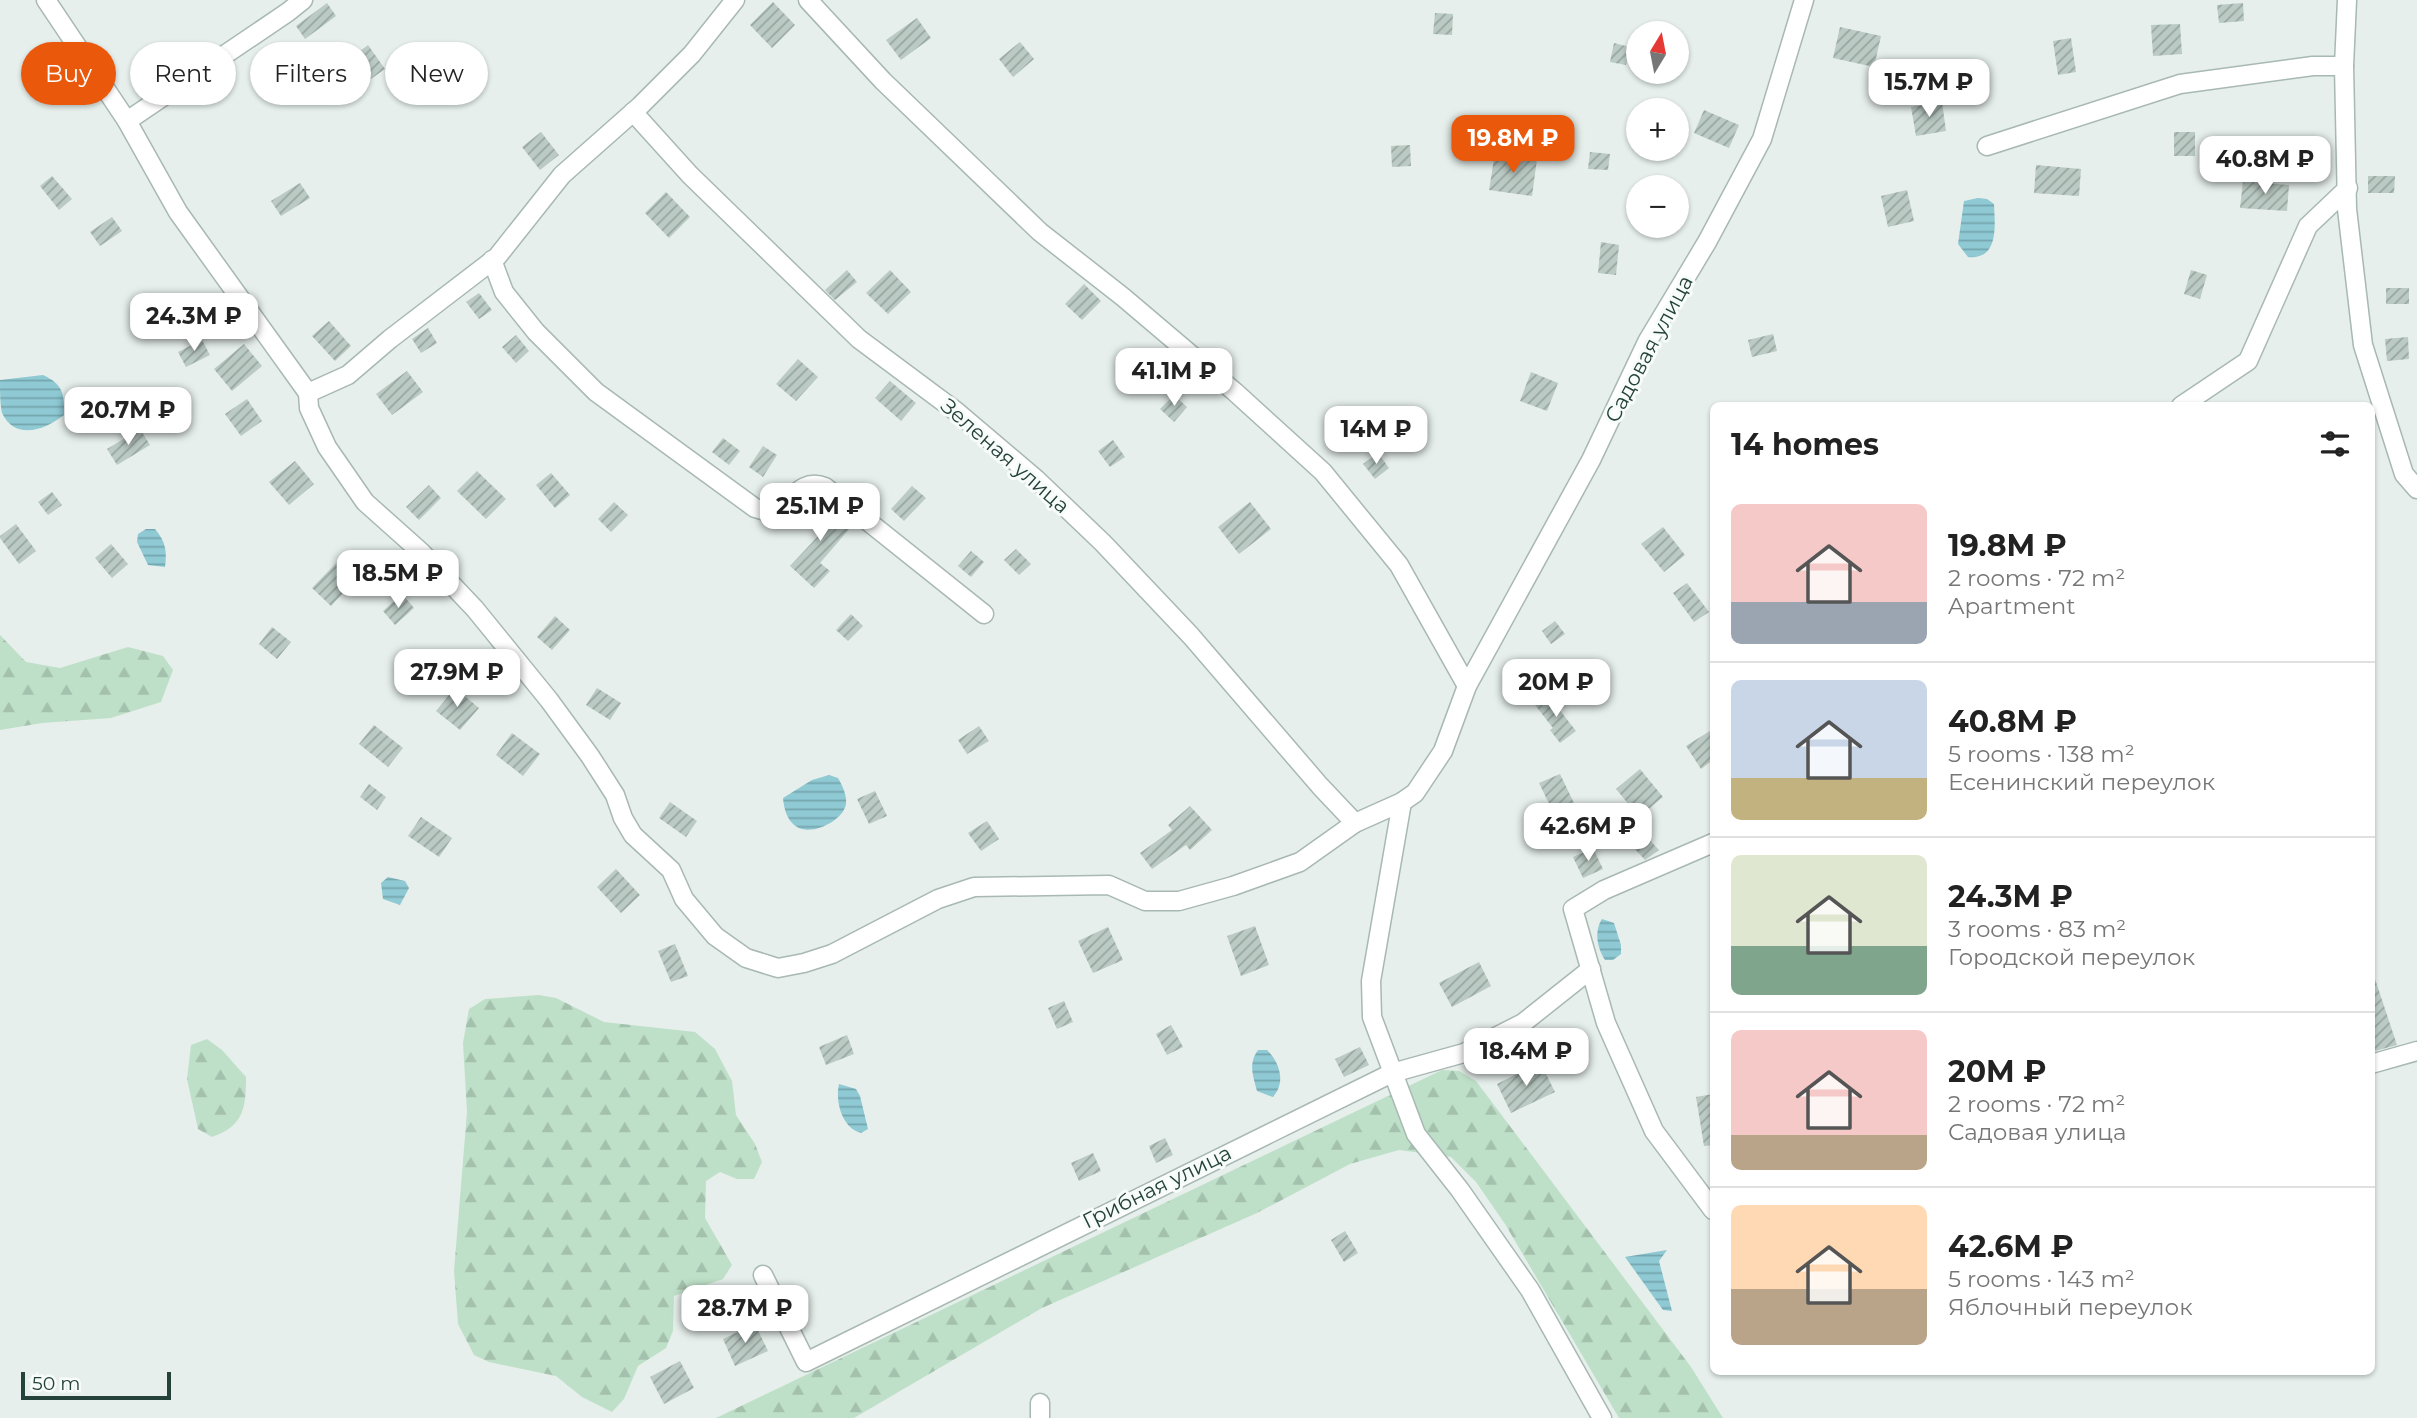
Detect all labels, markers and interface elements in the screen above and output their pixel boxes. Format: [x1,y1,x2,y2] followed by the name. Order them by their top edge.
[1626,21,1689,84] north arrow
[1626,21,1689,238] map controls
[21,42,116,105] chip: Buy
[130,42,236,105] chip: Rent
[250,42,371,105] chip: Filters
[385,42,488,105] chip: New
[1864,60,1994,119] pin: 15.7M ₽
[1885,68,1973,96] text: 15.7M ₽
[1626,98,1689,161] button: +
[1448,116,1578,175] pin: 19.8M ₽
[1467,124,1559,152] text: 19.8M ₽
[2200,136,2330,196] pin: 40.8M ₽
[2216,145,2314,173] text: 40.8M ₽
[1626,175,1689,238] button: −
[1599,271,1698,427] street label: Садовая улица
[129,294,259,353] pin: 24.3M ₽
[146,302,242,330] text: 24.3M ₽
[1109,348,1239,408] pin: 41.1M ₽
[1131,357,1217,385] text: 41.1M ₽
[63,388,193,447] pin: 20.7M ₽
[936,393,1075,518] street label: Зеленая улица
[80,396,176,424] text: 20.7M ₽
[1327,406,1425,466] pin: 14M ₽
[1340,415,1412,443] text: 14M ₽
[2316,425,2354,463] icon: filters
[1731,426,1879,463] text: 14 homes
[755,484,885,543] pin: 25.1M ₽
[776,492,864,520] text: 25.1M ₽
[1948,527,2067,564] text: 19.8M ₽
[1787,532,1871,616] icon: home
[333,550,463,610] pin: 18.5M ₽
[353,559,443,587] text: 18.5M ₽
[1948,564,2125,592] text: 2 rooms · 72 m²
[1948,592,2076,620] text: Apartment
[392,650,522,709] pin: 27.9M ₽
[410,658,504,686] text: 27.9M ₽
[1507,660,1605,719] pin: 20M ₽
[1518,668,1594,696] text: 20M ₽
[1948,703,2077,740] text: 40.8M ₽
[1787,708,1871,792] icon: home
[1948,740,2135,768] text: 5 rooms · 138 m²
[1948,768,2215,796] text: Есенинский переулок
[1523,804,1653,863] pin: 42.6M ₽
[1540,812,1636,840] text: 42.6M ₽
[1948,878,2073,915] text: 24.3M ₽
[1787,883,1871,967] icon: home
[1948,915,2126,943] text: 3 rooms · 83 m²
[1948,943,2195,971] text: Городской переулок
[1461,1028,1591,1088] pin: 18.4M ₽
[1480,1037,1572,1065] text: 18.4M ₽
[1948,1053,2047,1090] text: 20M ₽
[1787,1058,1871,1142] icon: home
[1948,1090,2125,1118] text: 2 rooms · 72 m²
[1948,1118,2126,1146] text: Садовая улица
[1078,1140,1235,1233] street label: Грибная улица
[1948,1228,2074,1265] text: 42.6M ₽
[1787,1233,1871,1317] icon: home
[1948,1265,2135,1293] text: 5 rooms · 143 m²
[680,1286,810,1345] pin: 28.7M ₽
[1948,1293,2193,1321] text: Яблочный переулок
[697,1294,793,1322] text: 28.7M ₽
[21,1369,172,1401] scale bar
[32,1372,80,1395] text: 50 m

